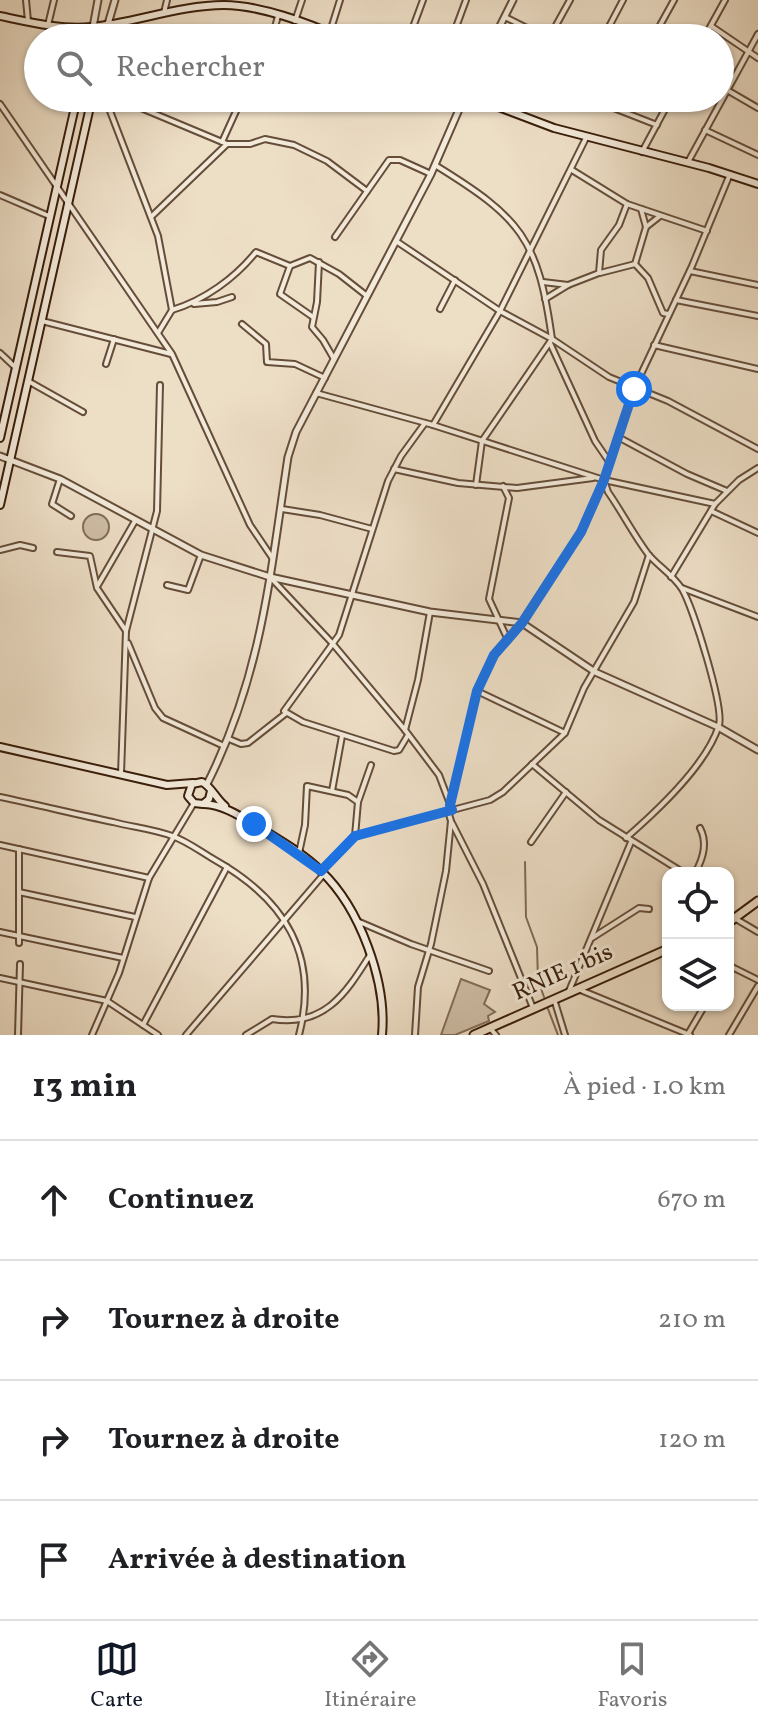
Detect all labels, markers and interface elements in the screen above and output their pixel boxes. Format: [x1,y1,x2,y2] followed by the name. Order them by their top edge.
[24,24,734,112] search box
[52,46,96,90] icon: search
[116,47,265,89] text: Rechercher
[616,371,652,407] route start
[236,806,272,842] route end
[662,867,734,1011] map controls
[662,867,734,939] button: locate
[507,936,619,1010] street label: RNIE 1 bis
[662,939,734,1011] button: layers
[32,1064,137,1111] text: 13 min
[563,1069,726,1105] text: À pied · 1.0 km
[32,1178,76,1222] icon: ahead
[108,1179,254,1221] text: Continuez
[657,1182,726,1218] text: 670 m
[32,1298,76,1342] icon: right
[108,1299,340,1341] text: Tournez à droite
[658,1302,726,1338] text: 210 m
[32,1418,76,1462] icon: right
[108,1419,340,1461] text: Tournez à droite
[658,1422,726,1458] text: 120 m
[32,1538,76,1582] icon: arrive
[108,1539,407,1581] text: Arrivée à destination
[91,1637,143,1716] tab: Carte
[324,1637,416,1716] tab: Itinéraire
[598,1637,667,1716] tab: Favoris

